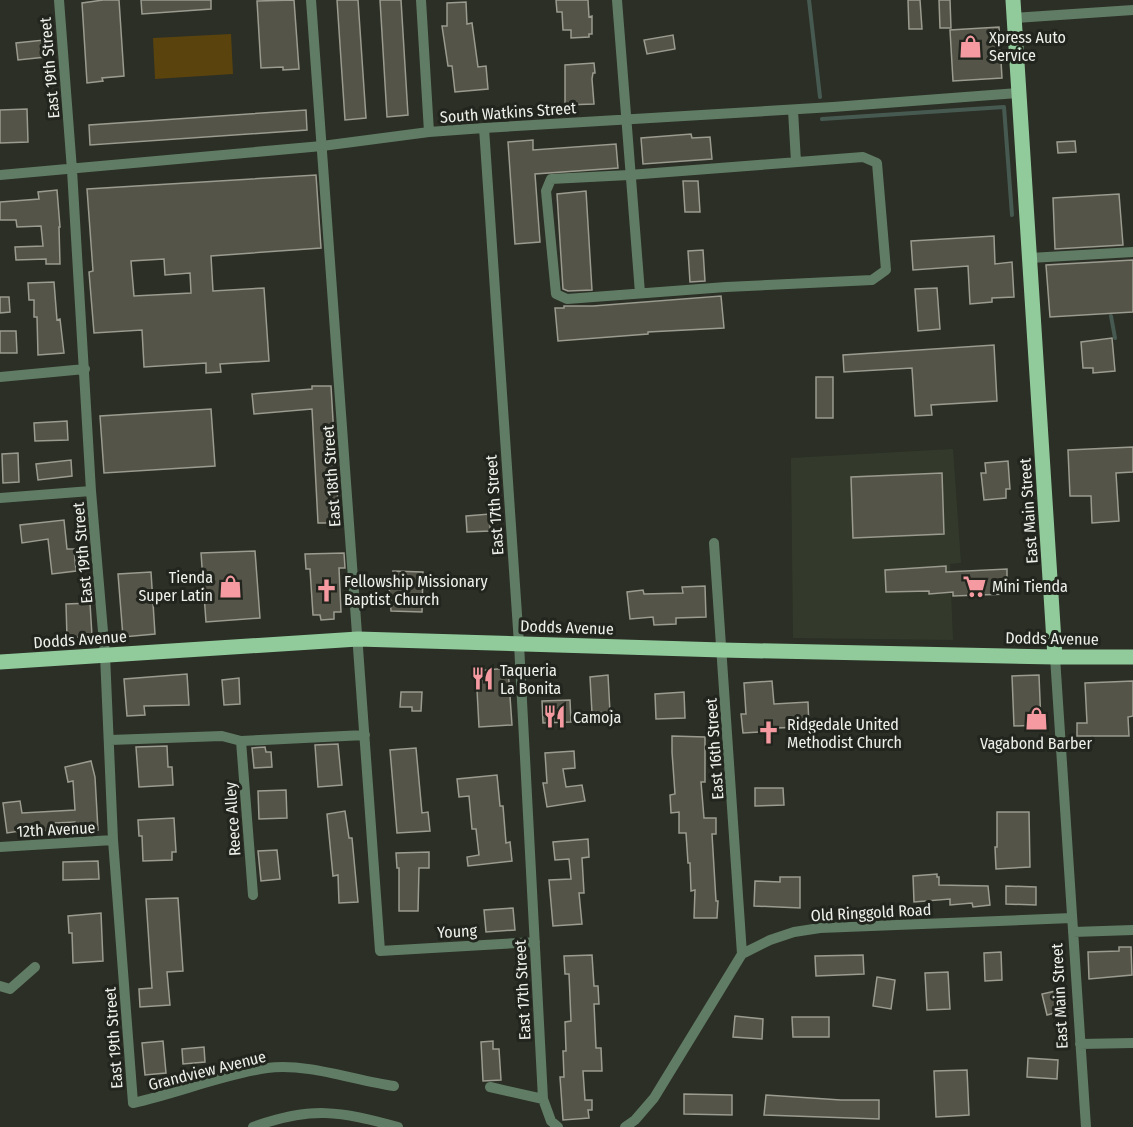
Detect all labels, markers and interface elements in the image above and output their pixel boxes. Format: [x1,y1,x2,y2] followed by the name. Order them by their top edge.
[36,16,63,119] street label: East 19th Street
[989,28,1066,65] place label: Xpress Auto Service
[958,33,984,59] shop icon: Xpress Auto Service
[439,98,578,127] street label: South Watkins Street
[318,424,345,527] street label: East 18th Street
[481,453,507,556] street label: East 17th Street
[1015,457,1042,564] street label: East Main Street
[69,501,96,604] street label: East 19th Street
[138,568,213,605] place label: Tienda Super Latin
[344,572,488,609] place label: Fellowship Missionary Baptist Church
[218,573,244,599] shop icon: Tienda Super Latin
[961,573,987,599] supermarket icon: Mini Tienda
[313,577,339,603] church icon: Fellowship Missionary Baptist Church
[992,577,1068,596] place label: Mini Tienda
[520,616,614,639] street label: Dodds Avenue
[33,627,127,652] street label: Dodds Avenue
[1005,628,1099,649] street label: Dodds Avenue
[500,661,561,698] place label: Taqueria La Bonita
[469,666,495,692] restaurant icon: Taqueria La Bonita
[701,697,728,800] street label: East 16th Street
[542,704,568,730] restaurant icon: Camoja
[1023,705,1049,731] shop icon: Vagabond Barber
[573,708,622,727] place label: Camoja
[787,715,902,752] place label: Ridgedale United Methodist Church
[756,720,782,746] church icon: Ridgedale United Methodist Church
[980,734,1092,753] place label: Vagabond Barber
[220,780,245,857] street label: Reece Alley
[16,818,96,841] street label: 12th Avenue
[810,900,932,925] street label: Old Ringgold Road
[437,921,478,942] street label: Young
[510,939,535,1041] street label: East 17th Street
[1047,942,1072,1049] street label: East Main Street
[100,986,127,1089] street label: East 19th Street
[146,1047,268,1094] street label: Grandview Avenue

